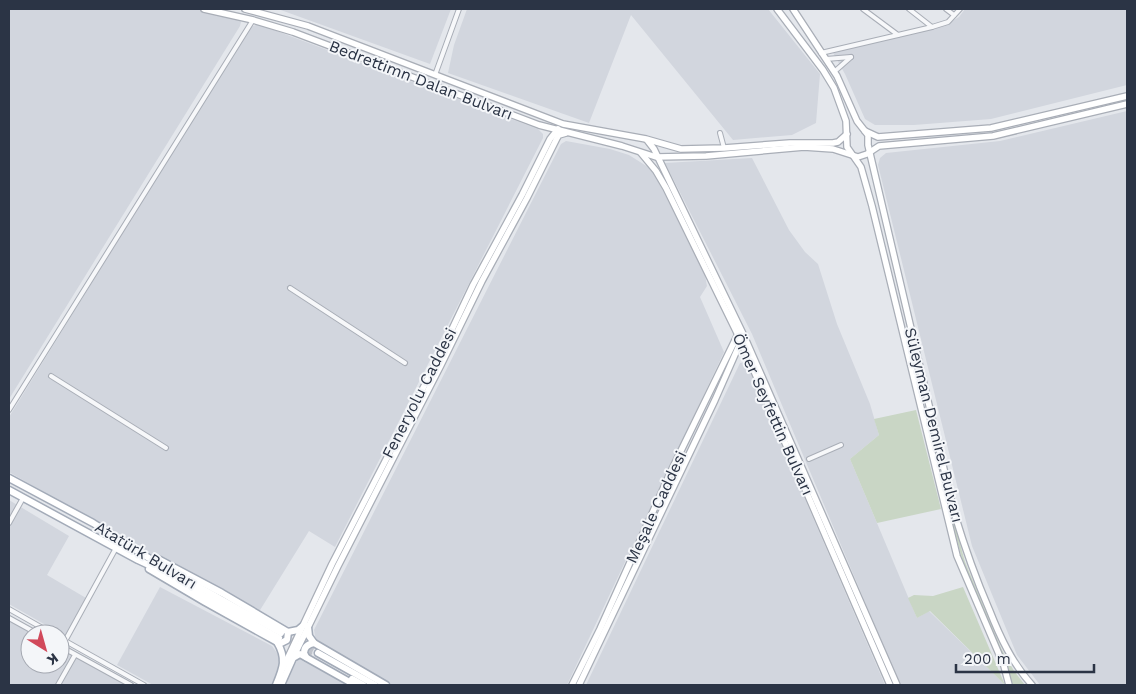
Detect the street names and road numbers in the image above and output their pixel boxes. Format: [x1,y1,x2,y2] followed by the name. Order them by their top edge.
[327,36,515,124] street label: Bedrettimn Dalan Bulvarı
[378,325,460,461] street label: Feneryolu Caddesi
[901,326,967,524] street label: Süleyman Demirel Bulvarı
[729,330,817,498] street label: Ömer Seyfettin Bulvarı
[622,448,690,566] street label: Meşale Caddesi
[92,517,200,593] street label: Atatürk Bulvarı

